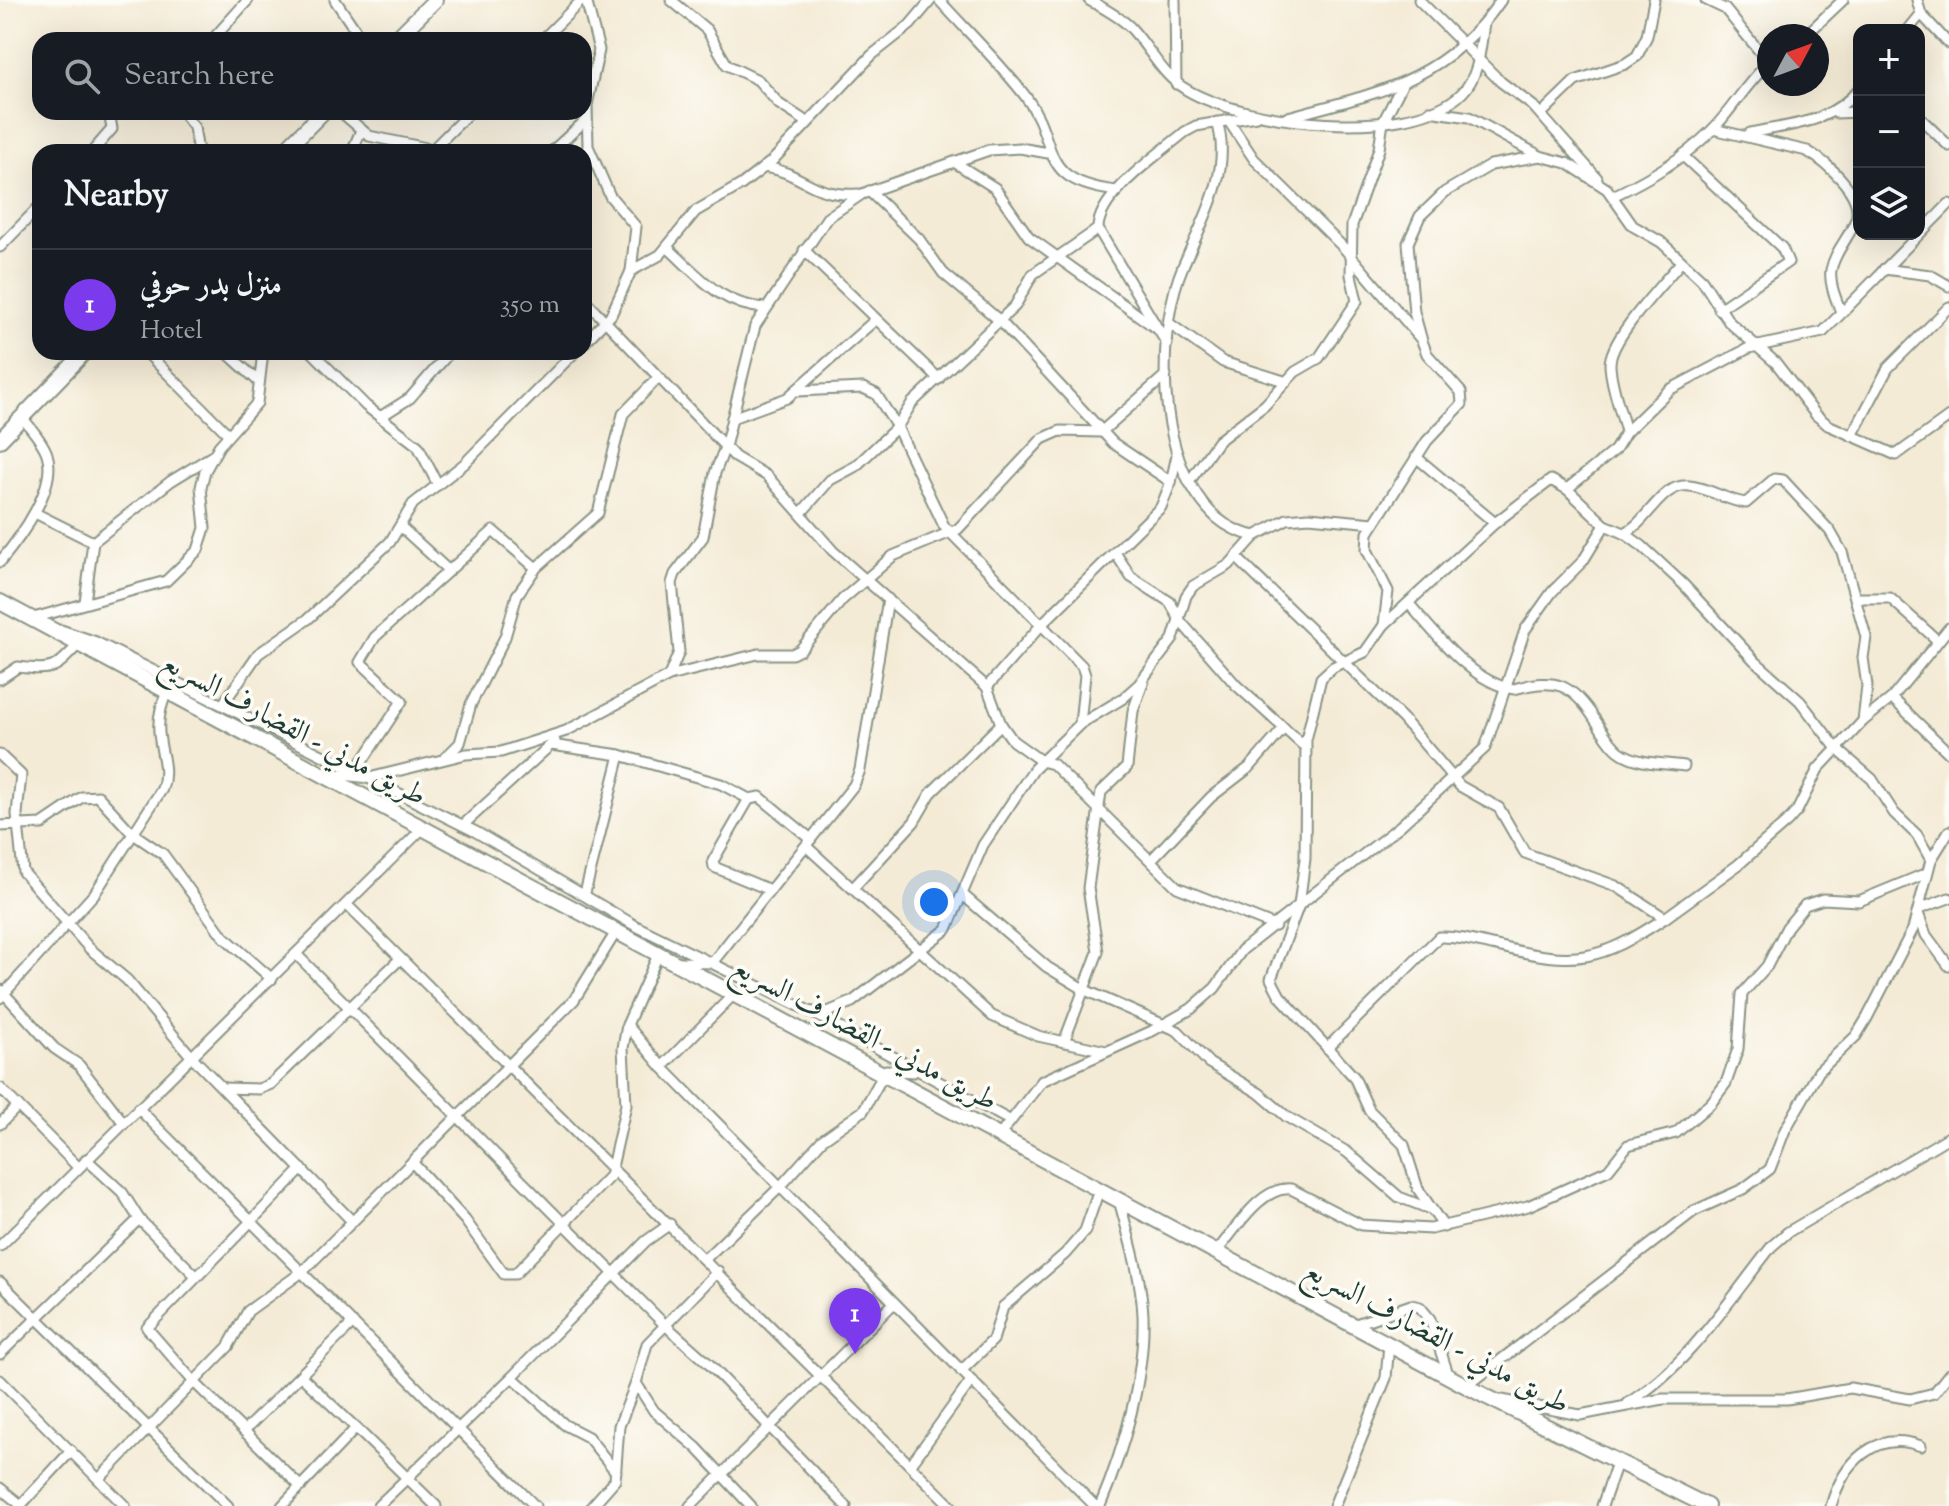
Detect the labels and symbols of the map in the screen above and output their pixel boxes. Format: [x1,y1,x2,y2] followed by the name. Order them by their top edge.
[1757,24,1829,96] north arrow
[151,642,434,821] street label: طريق مدني - القضارف السريع
[914,882,954,922] your location
[722,947,1005,1126] street label: طريق مدني - القضارف السريع
[1294,1250,1577,1429] street label: طريق مدني - القضارف السريع
[829,1288,881,1354] pin: 1

